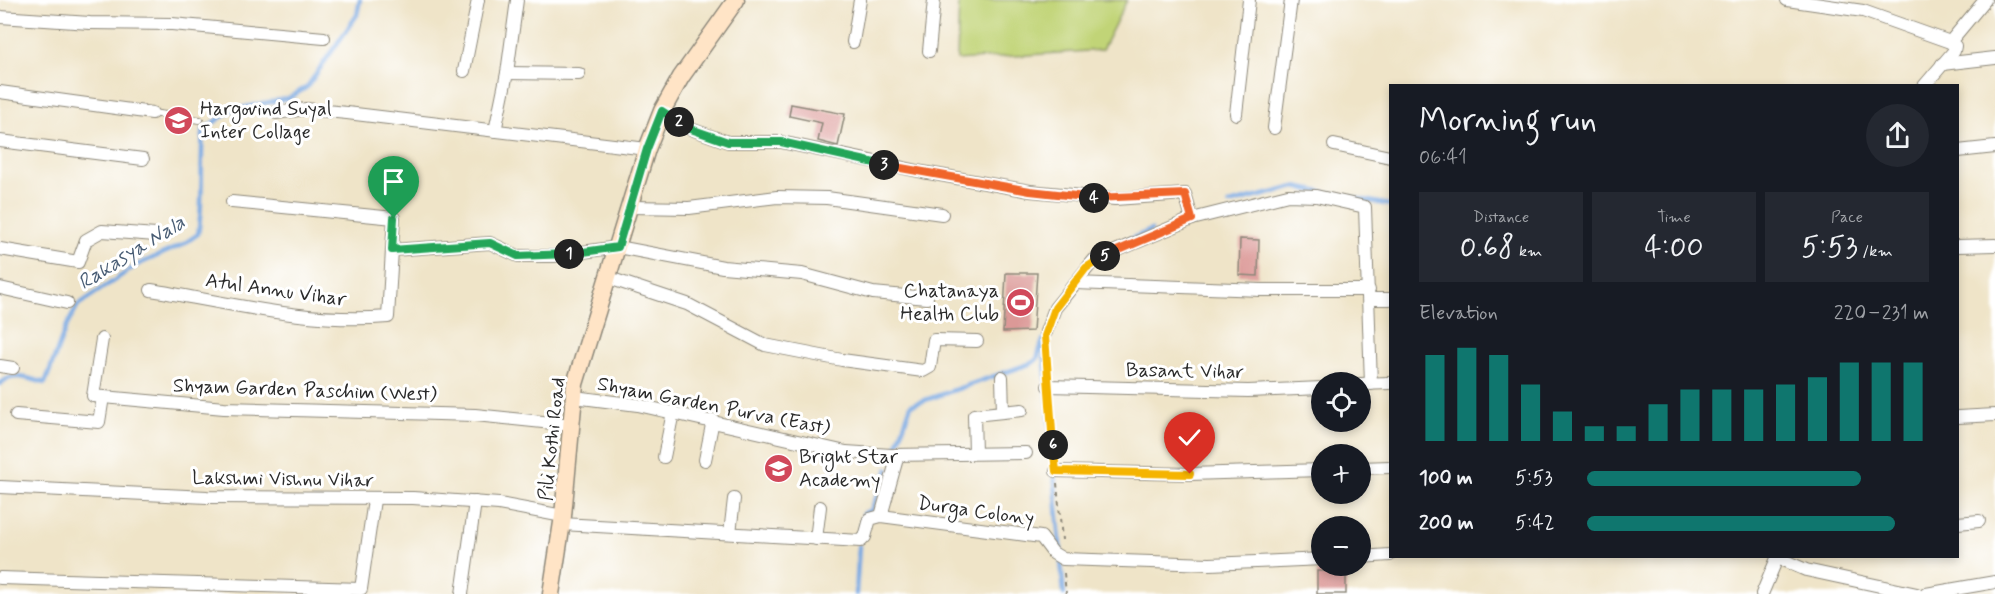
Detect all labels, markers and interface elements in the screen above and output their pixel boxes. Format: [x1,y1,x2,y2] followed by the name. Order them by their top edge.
[200,96,332,146] place label: Hargovind Suyal Inter Collage
[1419,99,1597,143] text: Morning run
[163,104,195,136] school or university icon: Hargovind Suyal Inter Collage
[1866,104,1929,167] button: share
[664,107,694,137] pin: 2
[675,111,683,132] text: 2
[1419,144,1467,171] text: 06:41
[869,150,899,180] pin: 3
[880,154,888,175] text: 3
[368,156,419,218] pin
[377,165,410,198] icon: arrive
[1079,183,1109,213] pin: 4
[1089,187,1099,208] text: 4
[1473,207,1529,228] text: Distance
[1657,207,1691,228] text: Time
[1831,207,1863,228] text: Pace
[73,209,190,297] water label: Rakasya Nala
[1460,228,1515,267] text: 0.68
[1644,228,1704,267] text: 4:00
[1801,228,1858,267] text: 5:53
[554,239,584,269] pin: 1
[1090,241,1120,271] pin: 5
[1515,241,1542,262] text: km
[1858,241,1893,262] text: /km
[565,243,573,264] text: 1
[1100,245,1110,266] text: 5
[204,267,349,314] street label: Atul Annu Vihar
[900,278,999,328] place label: Chatanaya Health Club
[1004,286,1036,318] sports icon: Chatanaya Health Club
[1419,300,1498,327] text: Elevation
[1834,300,1929,327] text: 220–231 m
[1126,357,1244,386] street label: Basant Vihar
[595,371,832,442] street label: Shyam Garden Purva (East)
[172,372,437,409] street label: Shyam Garden Paschim (West)
[1311,372,1371,576] map controls
[1311,372,1371,432] button: locate
[533,376,572,502] street label: Pili Kothi Road
[1164,412,1215,474] pin
[1173,421,1206,454] icon: check
[1038,430,1068,460] pin: 6
[1049,434,1057,455] text: 6
[799,444,899,494] place label: Bright Star Academy
[1311,444,1371,504] button: +
[762,452,794,484] school or university icon: Bright Star Academy
[192,464,374,495] street label: Lakshmi Vishnu Vihar
[1419,465,1473,492] text: 100 m
[1515,465,1553,492] text: 5:53
[916,490,1036,534] street label: Durga Colony
[1419,510,1474,537] text: 200 m
[1515,510,1555,537] text: 5:42
[1311,516,1371,576] button: −

